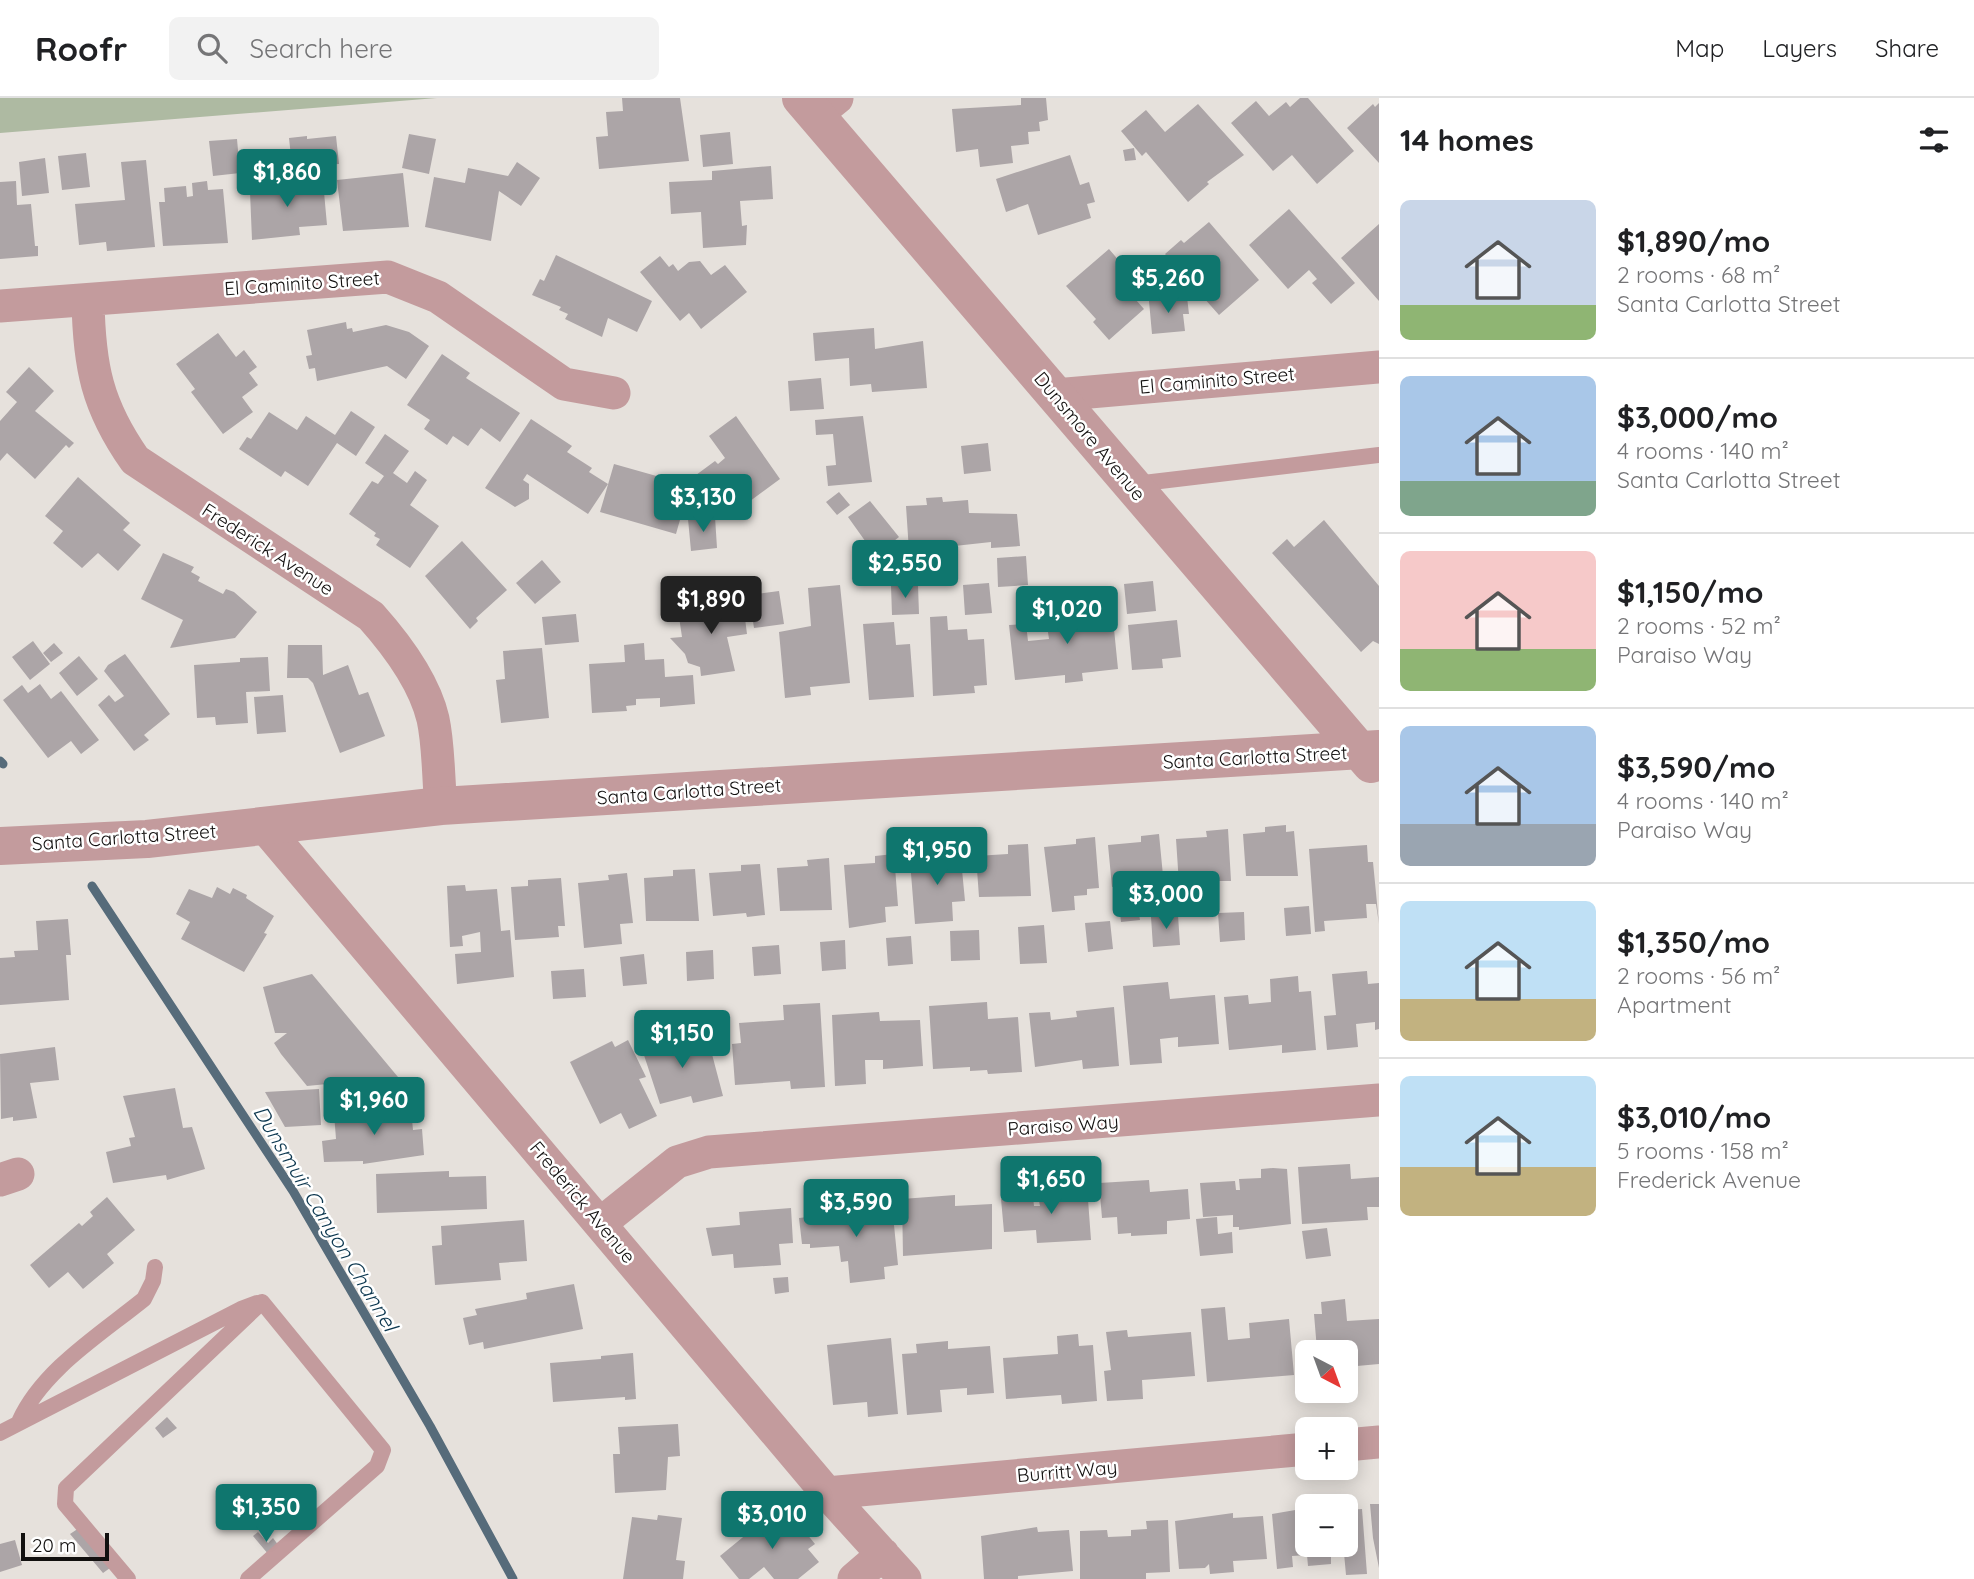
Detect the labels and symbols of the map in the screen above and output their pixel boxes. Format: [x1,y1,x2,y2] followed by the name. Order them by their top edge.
[230,150,344,209] pin: $1,860
[1111,256,1225,315] pin: $5,260
[224,266,380,300] street label: El Caminito Street
[1138,361,1296,399] street label: El Caminito Street
[1029,367,1151,505] street label: Dunsmore Avenue
[646,474,760,534] pin: $3,130
[198,498,338,600] street label: Frederick Avenue
[848,540,962,600] pin: $2,550
[654,576,768,636] pin: $1,890
[1010,587,1124,646] pin: $1,020
[1162,740,1348,774] street label: Santa Carlotta Street
[596,773,782,809] street label: Santa Carlotta Street
[31,819,217,855] street label: Santa Carlotta Street
[880,828,994,887] pin: $1,950
[1109,872,1223,931] pin: $3,000
[625,1010,739,1070] pin: $1,150
[317,1077,431,1137] pin: $1,960
[248,1100,405,1337] water label: Dunsmuir Canyon Channel
[1007,1109,1119,1141] street label: Paraiso Way
[525,1136,641,1268] street label: Frederick Avenue
[994,1156,1108,1216] pin: $1,650
[799,1180,913,1239] pin: $3,590
[1295,1340,1358,1404] north arrow
[1016,1455,1118,1487] street label: Burritt Way
[209,1484,323,1544] pin: $1,350
[715,1492,829,1551] pin: $3,010
[21,1530,108,1562] scale bar

